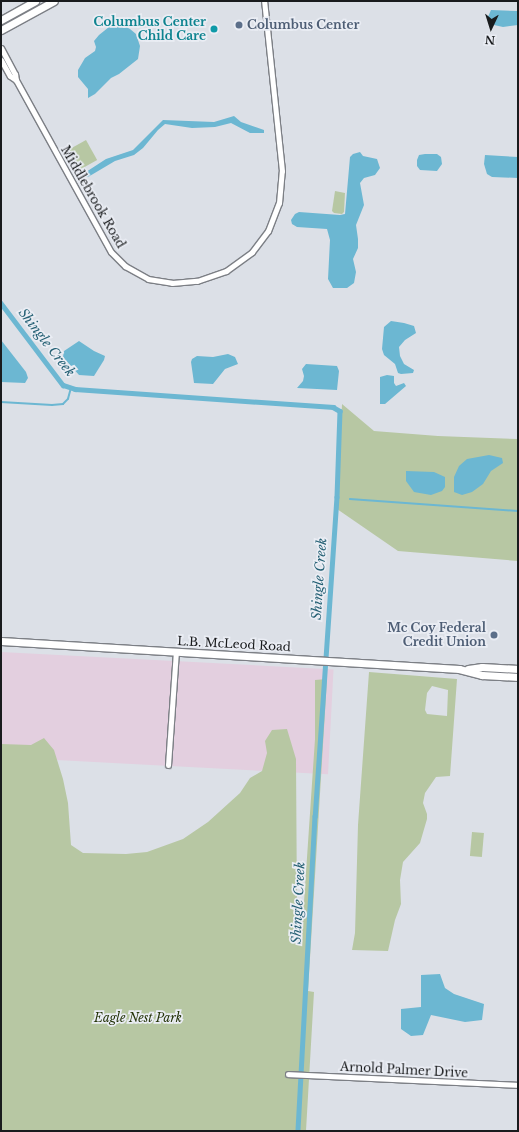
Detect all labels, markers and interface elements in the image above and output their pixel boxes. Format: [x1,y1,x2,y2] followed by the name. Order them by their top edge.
[471,8,511,48] north arrow
[94,15,206,43] place label: Columbus Center Child Care
[247,18,359,32] place label: Columbus Center
[234,20,244,30] marker: Columbus Center
[209,24,219,34] marker: Columbus Center Child Care
[485,33,496,47] text: N
[58,143,128,251] street label: Middlebrook Road
[15,306,77,380] water label: Shingle Creek
[309,537,331,621] water label: Shingle Creek
[387,621,486,649] place label: Mc Coy Federal Credit Union
[489,630,499,640] marker: Mc Coy Federal Credit Union
[177,634,291,654] street label: L.B. McLeod Road
[289,862,309,944] water label: Shingle Creek
[94,1011,182,1025] park label: Eagle Nest Park
[340,1059,468,1081] street label: Arnold Palmer Drive

